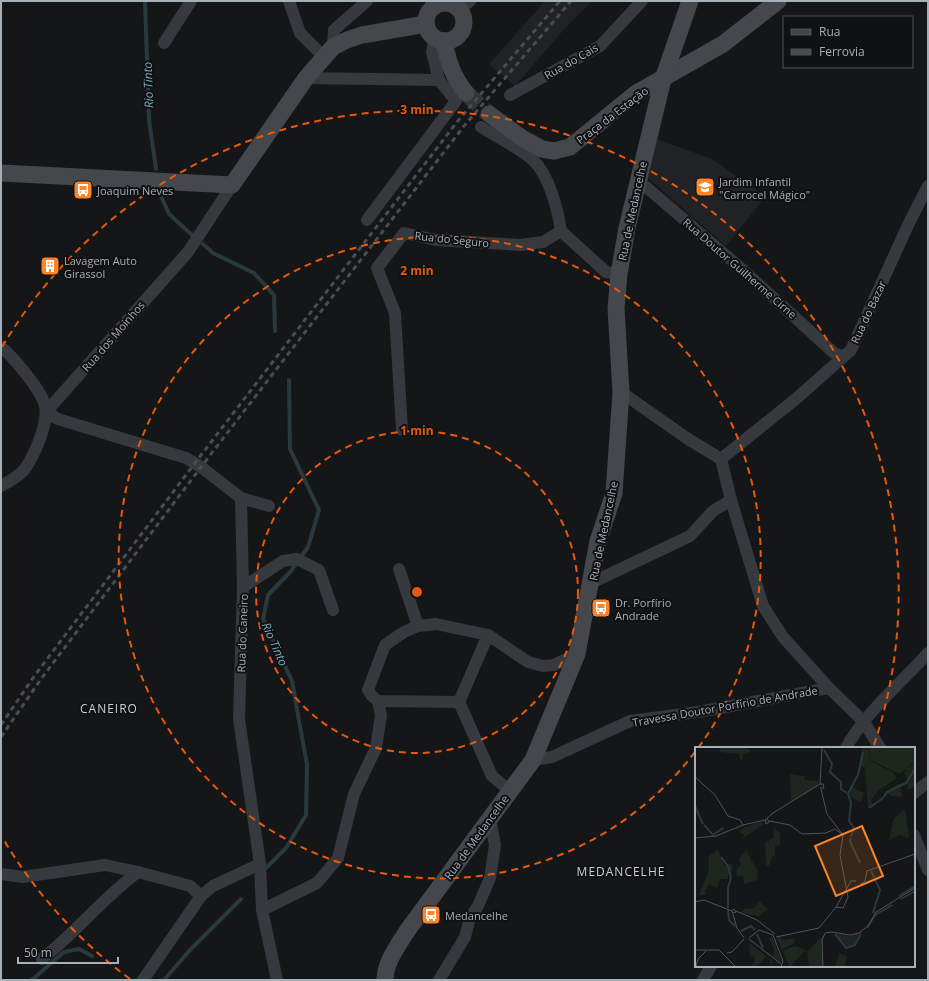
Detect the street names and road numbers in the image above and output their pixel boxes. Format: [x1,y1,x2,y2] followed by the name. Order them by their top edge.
[541,40,601,82] street label: Rua do Cais
[573,83,651,147] street label: Praça da Estação
[614,160,650,262] street label: Rua de Medancelhe
[680,215,800,321] street label: Rua Doutor Guilherme Cirne
[414,228,490,250] street label: Rua do Seguro
[847,278,889,346] street label: Rua do Bazar
[78,298,148,374] street label: Rua dos Moinhos
[585,480,621,582] street label: Rua de Medancelhe
[233,593,251,673] street label: Rua do Caneiro
[631,682,819,730] street label: Travessa Doutor Porfírio de Andrade
[440,792,512,882] street label: Rua de Medancelhe

